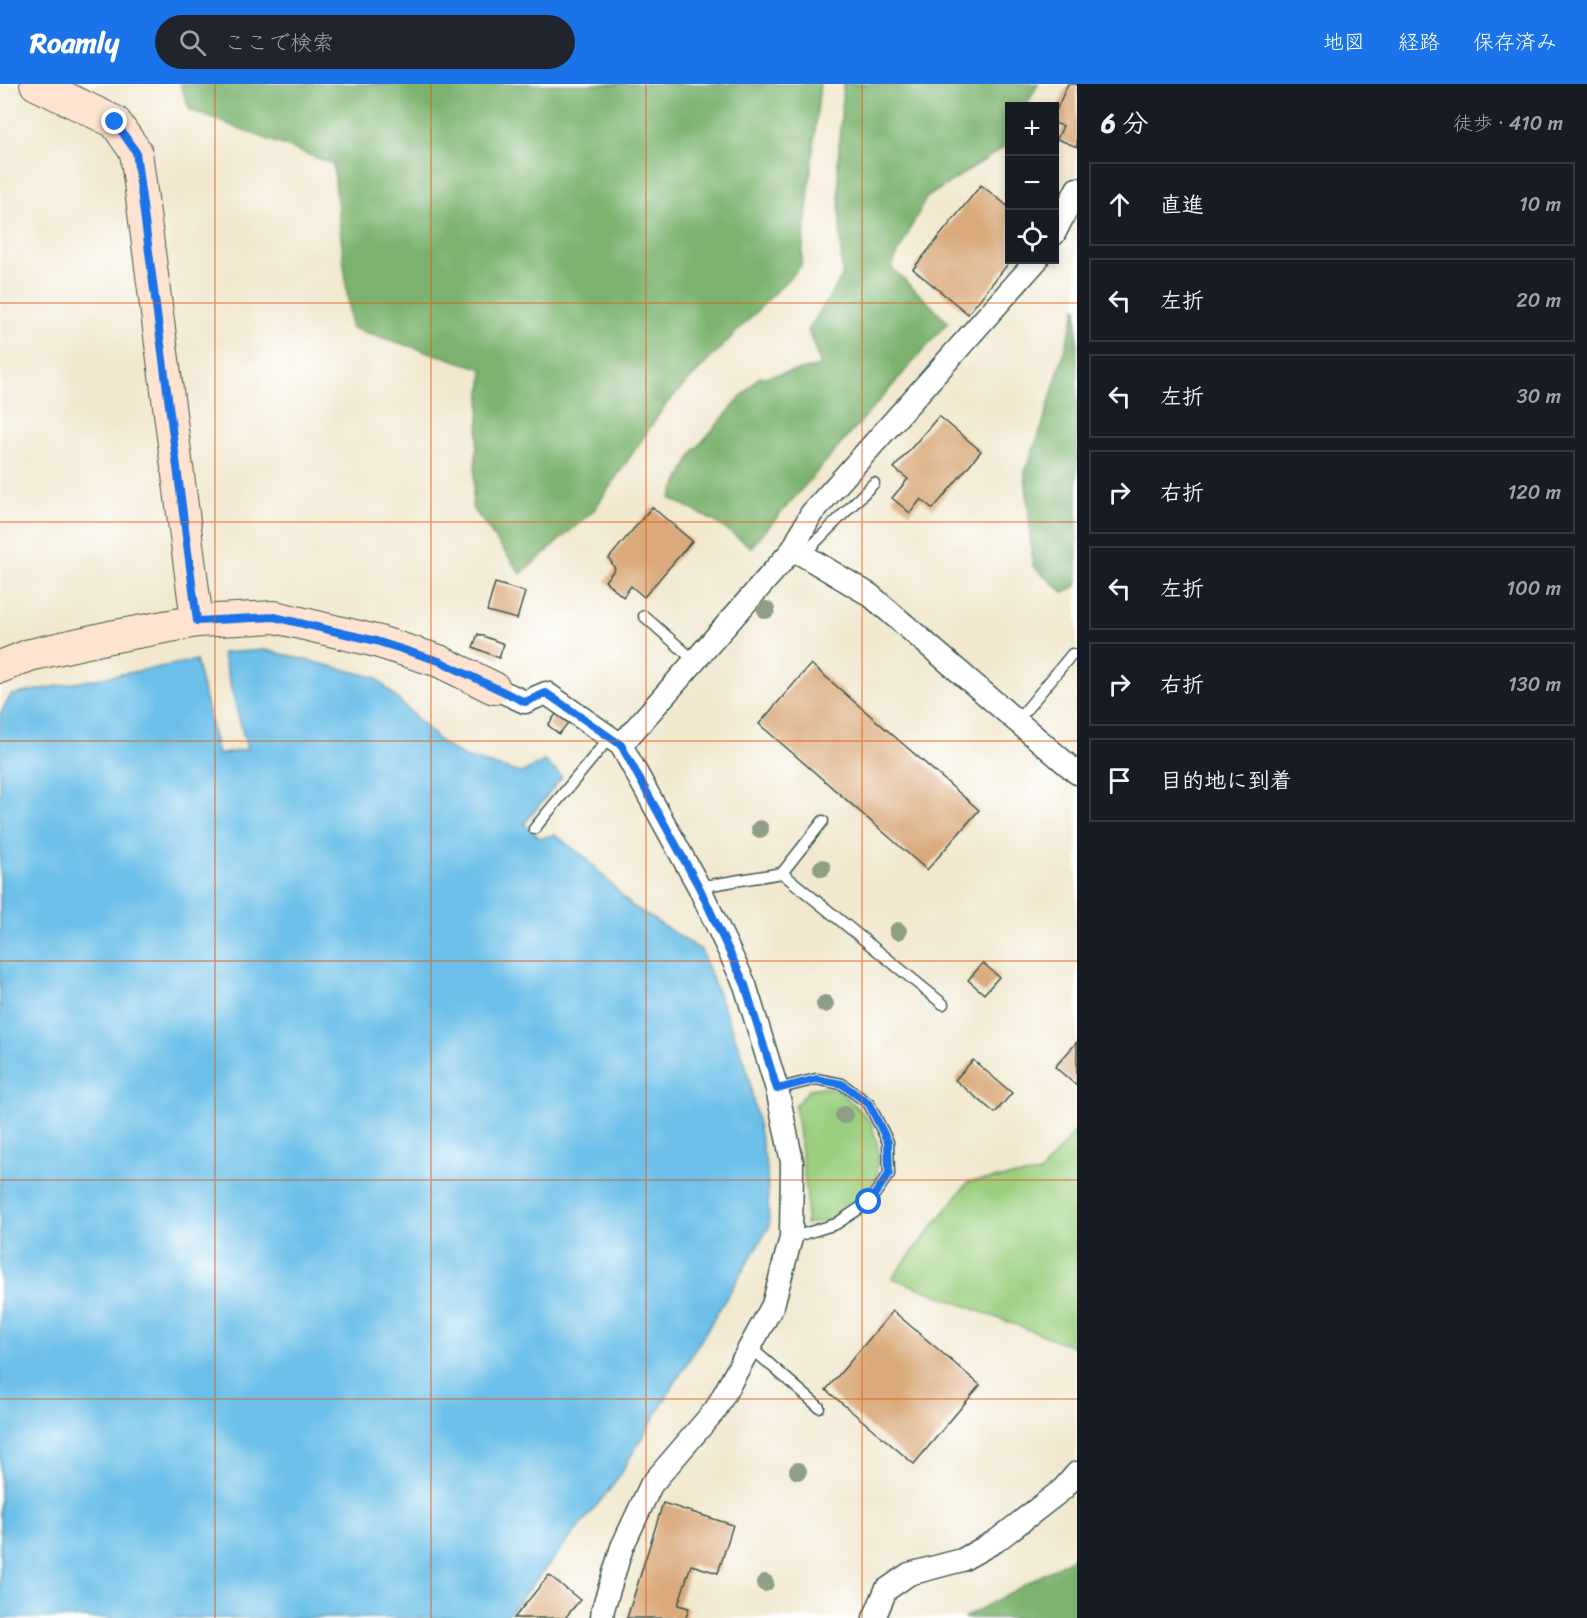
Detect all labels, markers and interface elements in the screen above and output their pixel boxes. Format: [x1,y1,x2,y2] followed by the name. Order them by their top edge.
[155,15,575,69] search box
[30,18,119,67] text: Roamly
[224,23,334,62] text: ここで検索
[1323,23,1365,61] text: 地図
[1398,23,1440,61] text: 経路
[1473,23,1557,61] text: 保存済み
[176,26,209,59] icon: search
[1101,100,1149,146] text: 6 分
[1005,102,1059,264] map controls
[1005,102,1059,156] button: +
[1453,106,1563,141] text: 徒歩 · 410 m
[101,108,127,134] route end
[1005,156,1059,210] button: −
[1160,185,1204,224] text: 直進
[1519,187,1561,222] text: 10 m
[1103,188,1136,221] icon: ahead
[1005,210,1059,264] button: locate
[1160,281,1204,320] text: 左折
[1516,283,1561,318] text: 20 m
[1103,284,1136,317] icon: left
[1160,377,1204,416] text: 左折
[1517,379,1561,414] text: 30 m
[1103,380,1136,413] icon: left
[1160,473,1204,512] text: 右折
[1508,475,1561,510] text: 120 m
[1103,476,1136,509] icon: right
[1160,569,1204,608] text: 左折
[1507,571,1561,606] text: 100 m
[1103,572,1136,605] icon: left
[1160,665,1204,704] text: 右折
[1508,667,1561,702] text: 130 m
[1103,668,1136,701] icon: right
[1160,761,1292,800] text: 目的地に到着
[1103,764,1136,797] icon: arrive
[855,1188,881,1214] route start

